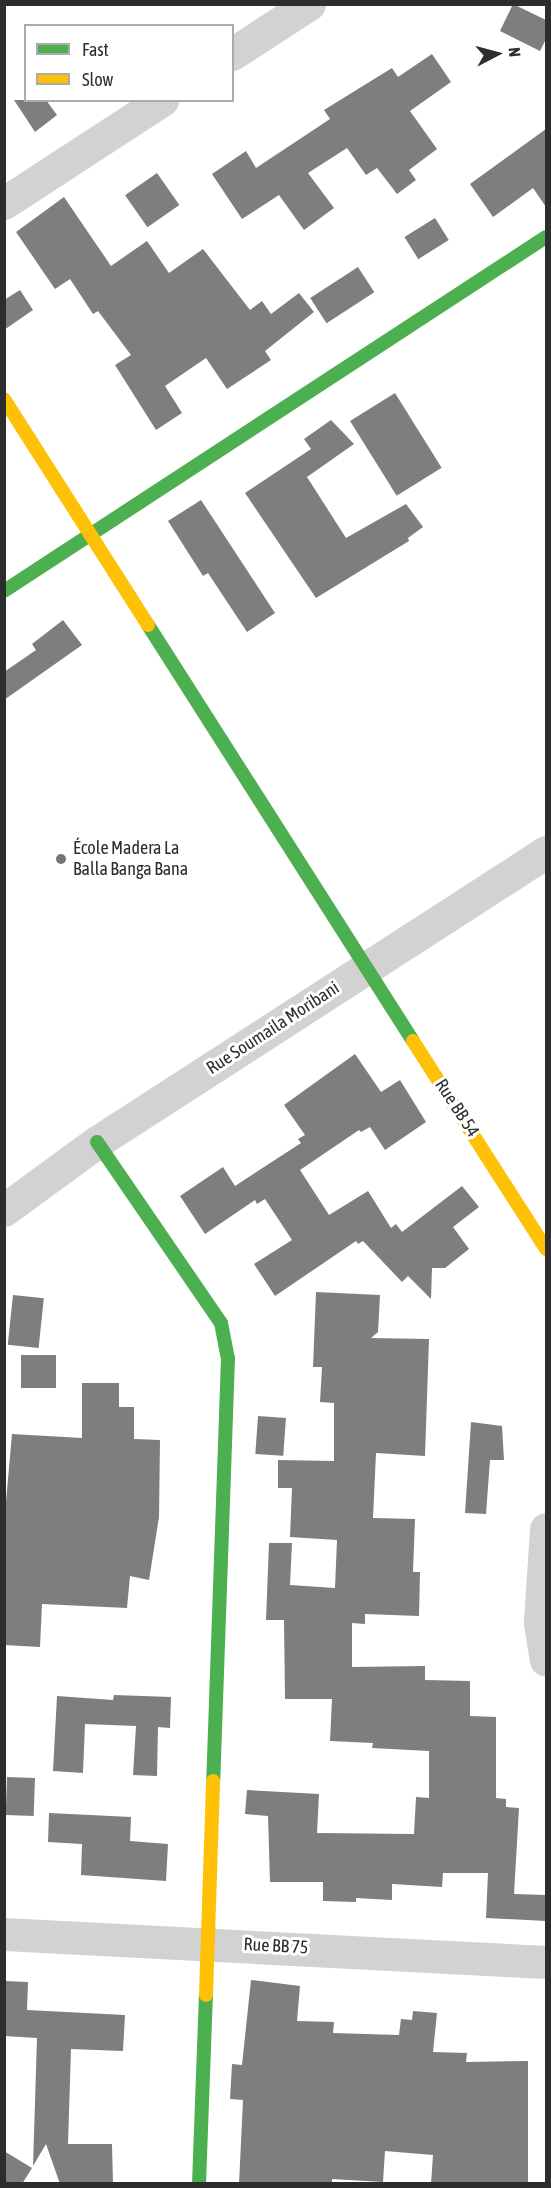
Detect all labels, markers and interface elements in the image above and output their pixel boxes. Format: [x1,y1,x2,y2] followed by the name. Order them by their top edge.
[24,24,234,102] legend
[467,24,527,84] north arrow
[82,39,109,60] text: Fast
[505,46,524,58] text: N
[82,69,113,90] text: Slow
[73,838,188,880] place label: École Madera La Balla Banga Bana
[54,852,68,866] marker: École Madera La Balla Banga Bana
[203,977,343,1079] street label: Rue Soumaila Moribani
[430,1075,484,1141] street label: Rue BB 54
[243,1934,309,1958] street label: Rue BB 75

